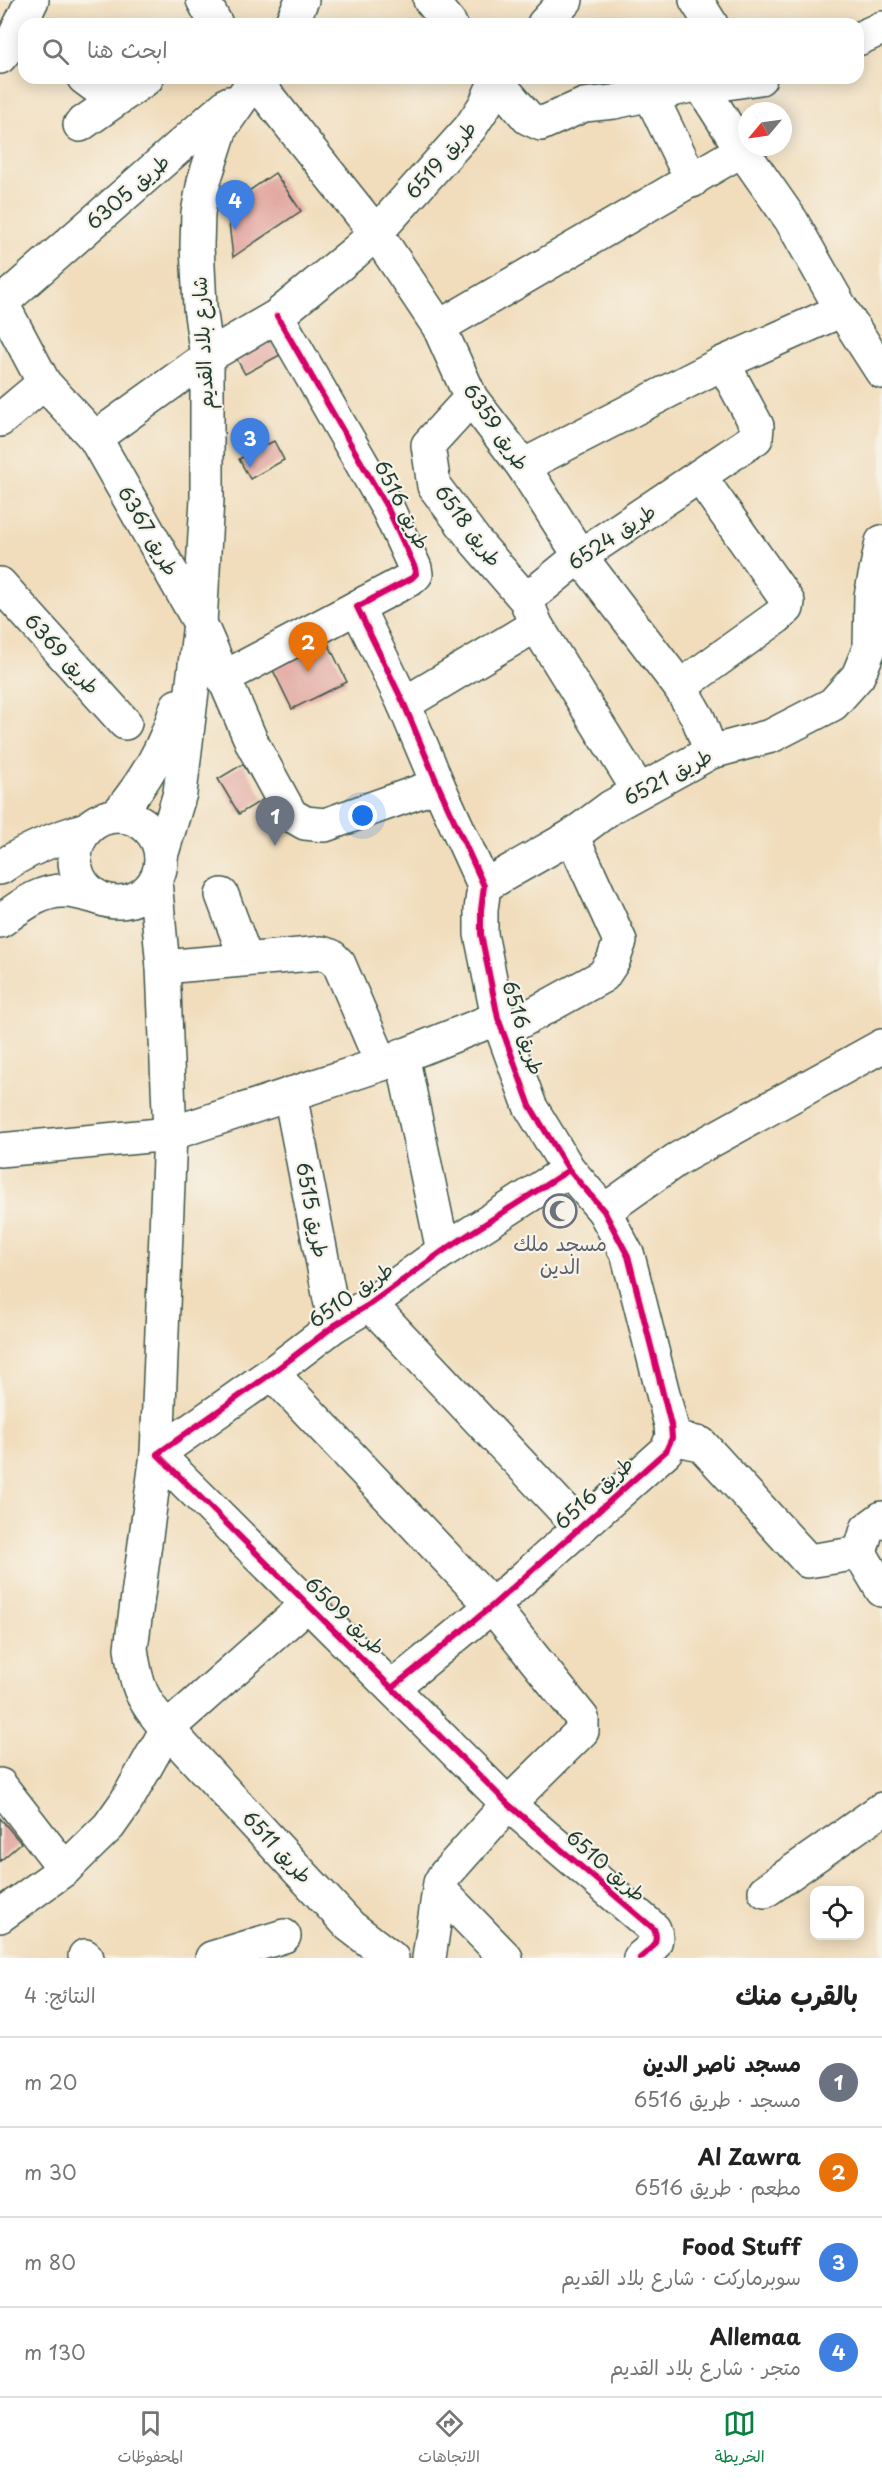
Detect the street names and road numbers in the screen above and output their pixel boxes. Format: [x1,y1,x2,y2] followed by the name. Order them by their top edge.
[398,114,483,205] street label: طريق 6519
[79,146,176,236] street label: طريق 6305
[184,276,222,410] street label: شارع بلاد القديم
[457,377,537,476] street label: طريق 6359
[367,454,438,555] street label: طريق 6516
[428,478,510,573] street label: طريق 6518
[111,480,187,581] street label: طريق 6367
[561,496,661,577] street label: طريق 6524
[18,606,107,701] street label: طريق 6369
[618,740,717,812] street label: طريق 6521
[495,977,552,1079] street label: طريق 6516
[289,1160,337,1260] street label: طريق 6515
[302,1254,399,1334] street label: طريق 6510
[547,1449,639,1536] street label: طريق 6516
[299,1569,393,1661] street label: طريق 6509
[236,1803,320,1890] street label: طريق 6511
[560,1822,653,1909] street label: طريق 6510

